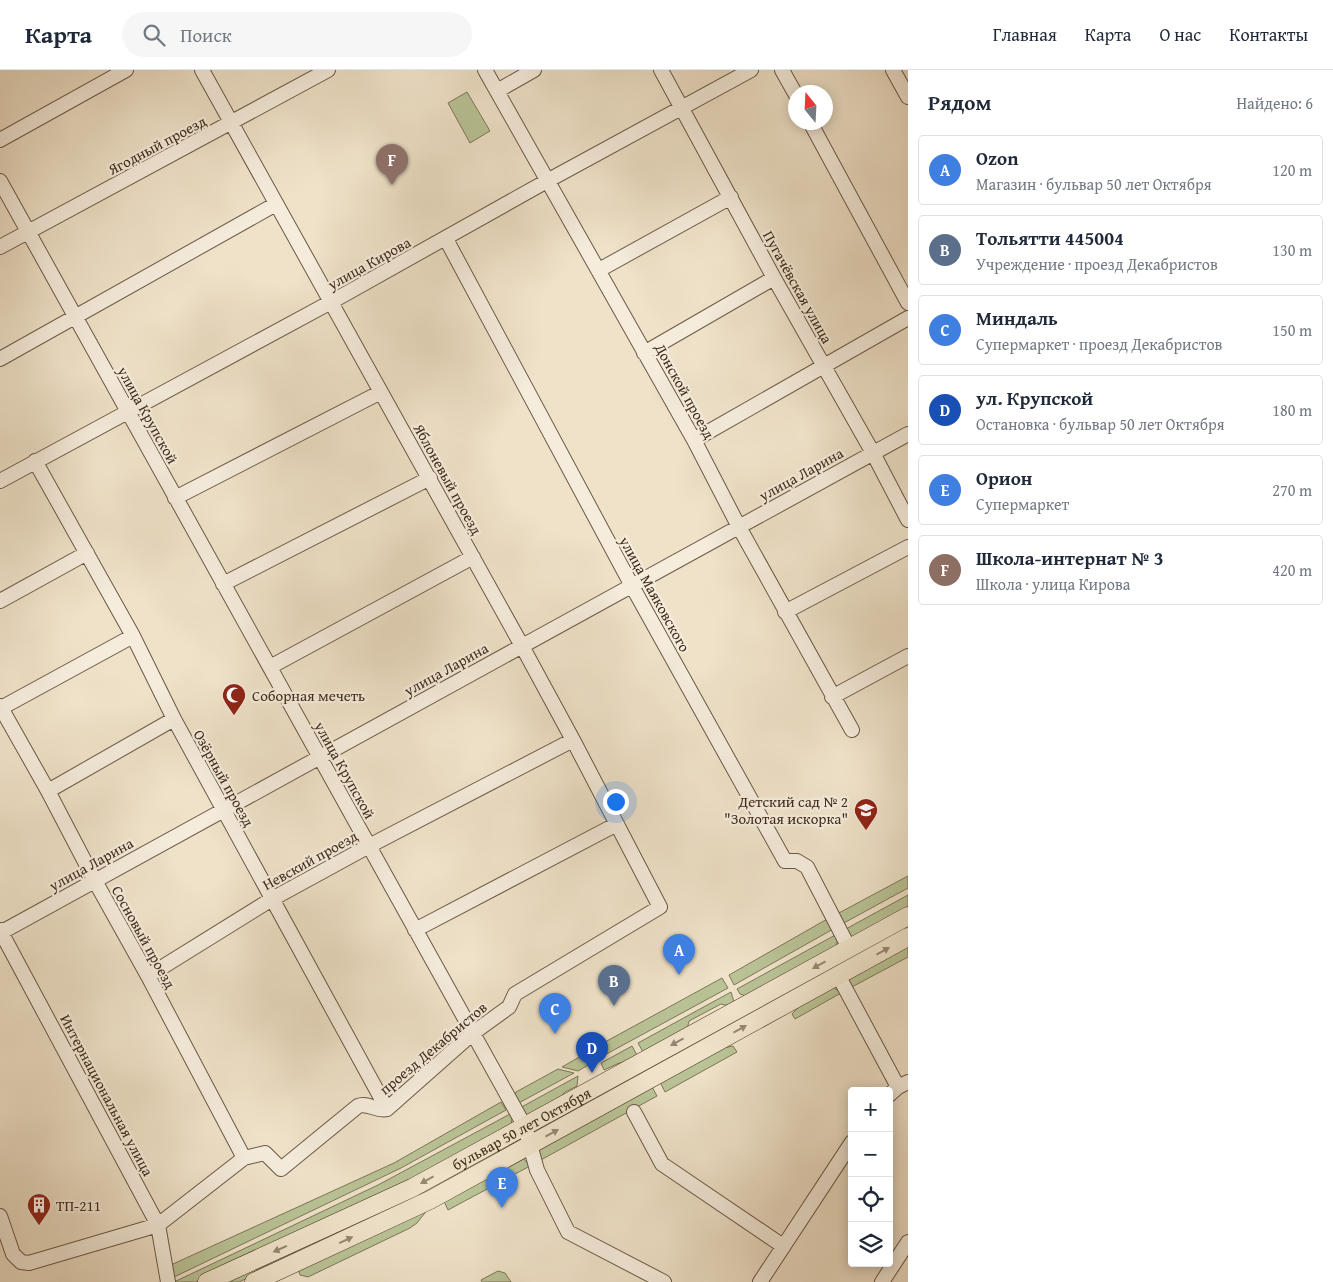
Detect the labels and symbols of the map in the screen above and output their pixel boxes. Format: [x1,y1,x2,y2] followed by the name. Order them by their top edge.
[788,85,833,130] north arrow
[103,110,210,180] street label: Ягодный проезд
[376,144,408,185] pin: F
[758,227,838,348] street label: Пугачёвская улица
[323,231,415,295] street label: улица Кирова
[650,339,720,443] street label: Донской проезд
[112,362,183,468] street label: улица Крупской
[408,419,487,538] street label: Яблоневый проезд
[754,442,848,506] street label: улица Ларина
[614,531,696,656] street label: улица Маяковского
[399,637,493,701] street label: улица Ларина
[221,682,247,716] mosque icon: Cоборная мечеть
[252,685,365,706] place label: Cоборная мечеть
[309,717,380,823] street label: улица Крупской
[189,726,259,830] street label: Озёрный проезд
[603,789,629,815] your location
[724,791,848,829] place label: Детский сад № 2 "Золотая искорка"
[853,797,879,831] school or university icon: Детский сад № 2 "Золотая искорка"
[259,825,361,895] street label: Невский проезд
[44,832,138,896] street label: улица Ларина
[107,882,181,992] street label: Сосновый проезд
[663,934,695,975] pin: A
[876,946,889,955] one-way arrow
[812,961,827,969] one-way arrow
[598,965,630,1006] pin: B
[539,993,571,1034] pin: C
[375,997,491,1099] street label: проезд Декабристов
[55,1010,159,1180] street label: Интернациональная улица
[734,1025,747,1034] one-way arrow
[576,1032,608,1073] pin: D
[670,1038,683,1047] one-way arrow
[448,1081,595,1175] street label: бульвар 50 лет Октября
[545,1129,560,1137] one-way arrow
[486,1167,518,1208] pin: E
[421,1176,434,1185] one-way arrow
[26,1192,52,1226] building icon: ТП-211
[56,1195,101,1216] place label: ТП-211
[339,1235,353,1243] one-way arrow
[273,1245,287,1253] one-way arrow

